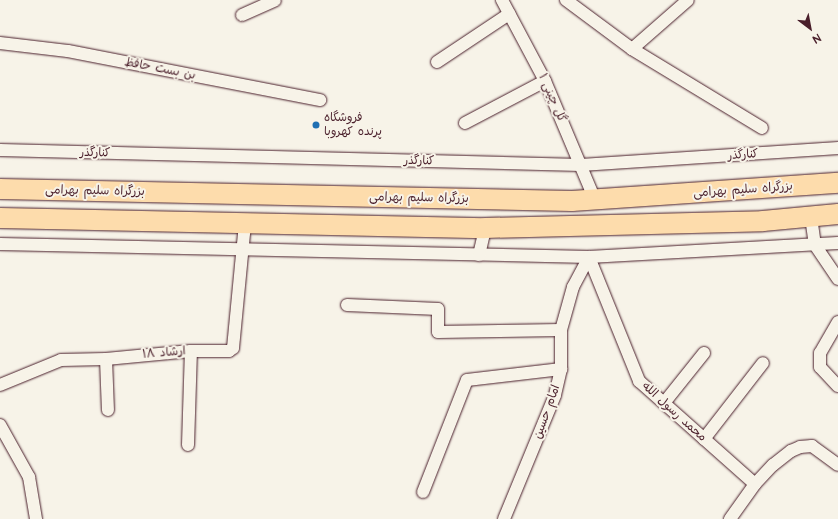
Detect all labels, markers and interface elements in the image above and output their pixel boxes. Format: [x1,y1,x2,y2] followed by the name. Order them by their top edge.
[790,8,830,48] north arrow
[810,30,824,47] text: N
[123,55,197,83] street label: بن بست حافظ
[535,72,569,124] street label: گل چینی ۱
[324,111,382,139] place label: فروشگاه پرنده کهروبا
[311,120,321,130] marker: فروشگاه پرنده کهروبا
[80,146,110,160] street label: کنارگذر
[727,147,759,163] street label: کنارگذر
[404,154,434,168] street label: کنارگذر
[693,179,793,201] street label: بزرگراه سلیم بهرامی
[45,183,145,199] street label: بزرگراه سلیم بهرامی
[369,190,469,206] street label: بزرگراه سلیم بهرامی
[142,344,186,362] street label: ارشاد ۱۸
[639,379,709,445] street label: محمد رسول الله
[531,383,563,441] street label: امام حسین

